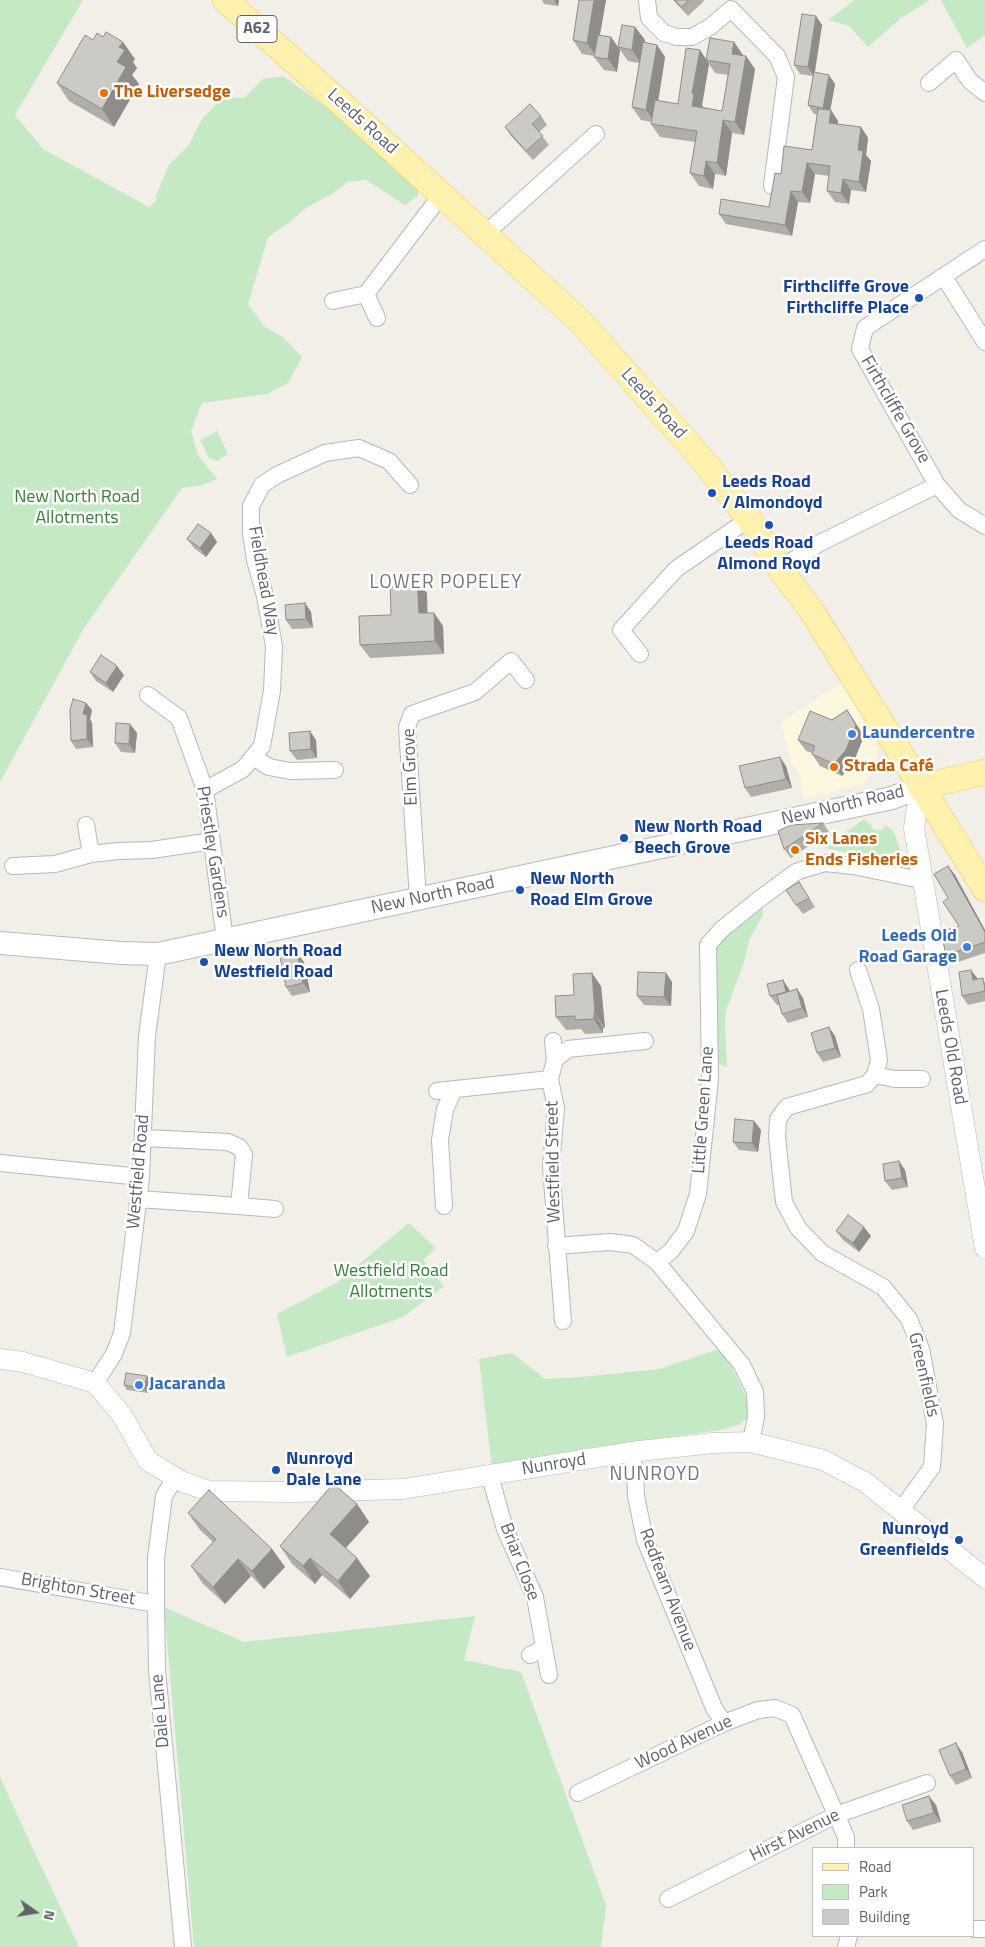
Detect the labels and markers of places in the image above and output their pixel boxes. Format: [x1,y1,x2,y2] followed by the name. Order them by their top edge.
[114,82,231,104] place label: The Liversedge
[98,87,110,99] marker: The Liversedge
[783,277,909,320] place label: Firthcliffe Grove Firthcliffe Place
[913,292,925,304] marker: Firthcliffe Grove Firthcliffe Place
[722,472,823,514] place label: Leeds Road / Almondoyd
[706,487,718,499] marker: Leeds Road / Almondoyd
[763,519,775,531] marker: Leeds Road Almond Royd
[717,533,821,576] place label: Leeds Road Almond Royd
[862,723,975,745] place label: Laundercentre
[846,728,858,740] marker: Laundercentre
[844,756,934,778] place label: Strada Café
[828,761,840,773] marker: Strada Café
[634,817,762,860] place label: New North Road Beech Grove
[805,829,918,872] place label: Six Lanes Ends Fisheries
[618,832,630,844] marker: New North Road Beech Grove
[789,844,801,856] marker: Six Lanes Ends Fisheries
[530,869,653,912] place label: New North Road Elm Grove
[514,884,526,896] marker: New North Road Elm Grove
[858,926,957,969] place label: Leeds Old Road Garage
[214,941,342,984] place label: New North Road Westfield Road
[961,941,973,953] marker: Leeds Old Road Garage
[198,956,210,968] marker: New North Road Westfield Road
[149,1374,226,1396] place label: Jacaranda
[133,1379,145,1391] marker: Jacaranda
[286,1449,362,1492] place label: Nunroyd Dale Lane
[270,1464,282,1476] marker: Nunroyd Dale Lane
[860,1519,949,1562] place label: Nunroyd Greenfields
[953,1534,965,1546] marker: Nunroyd Greenfields

